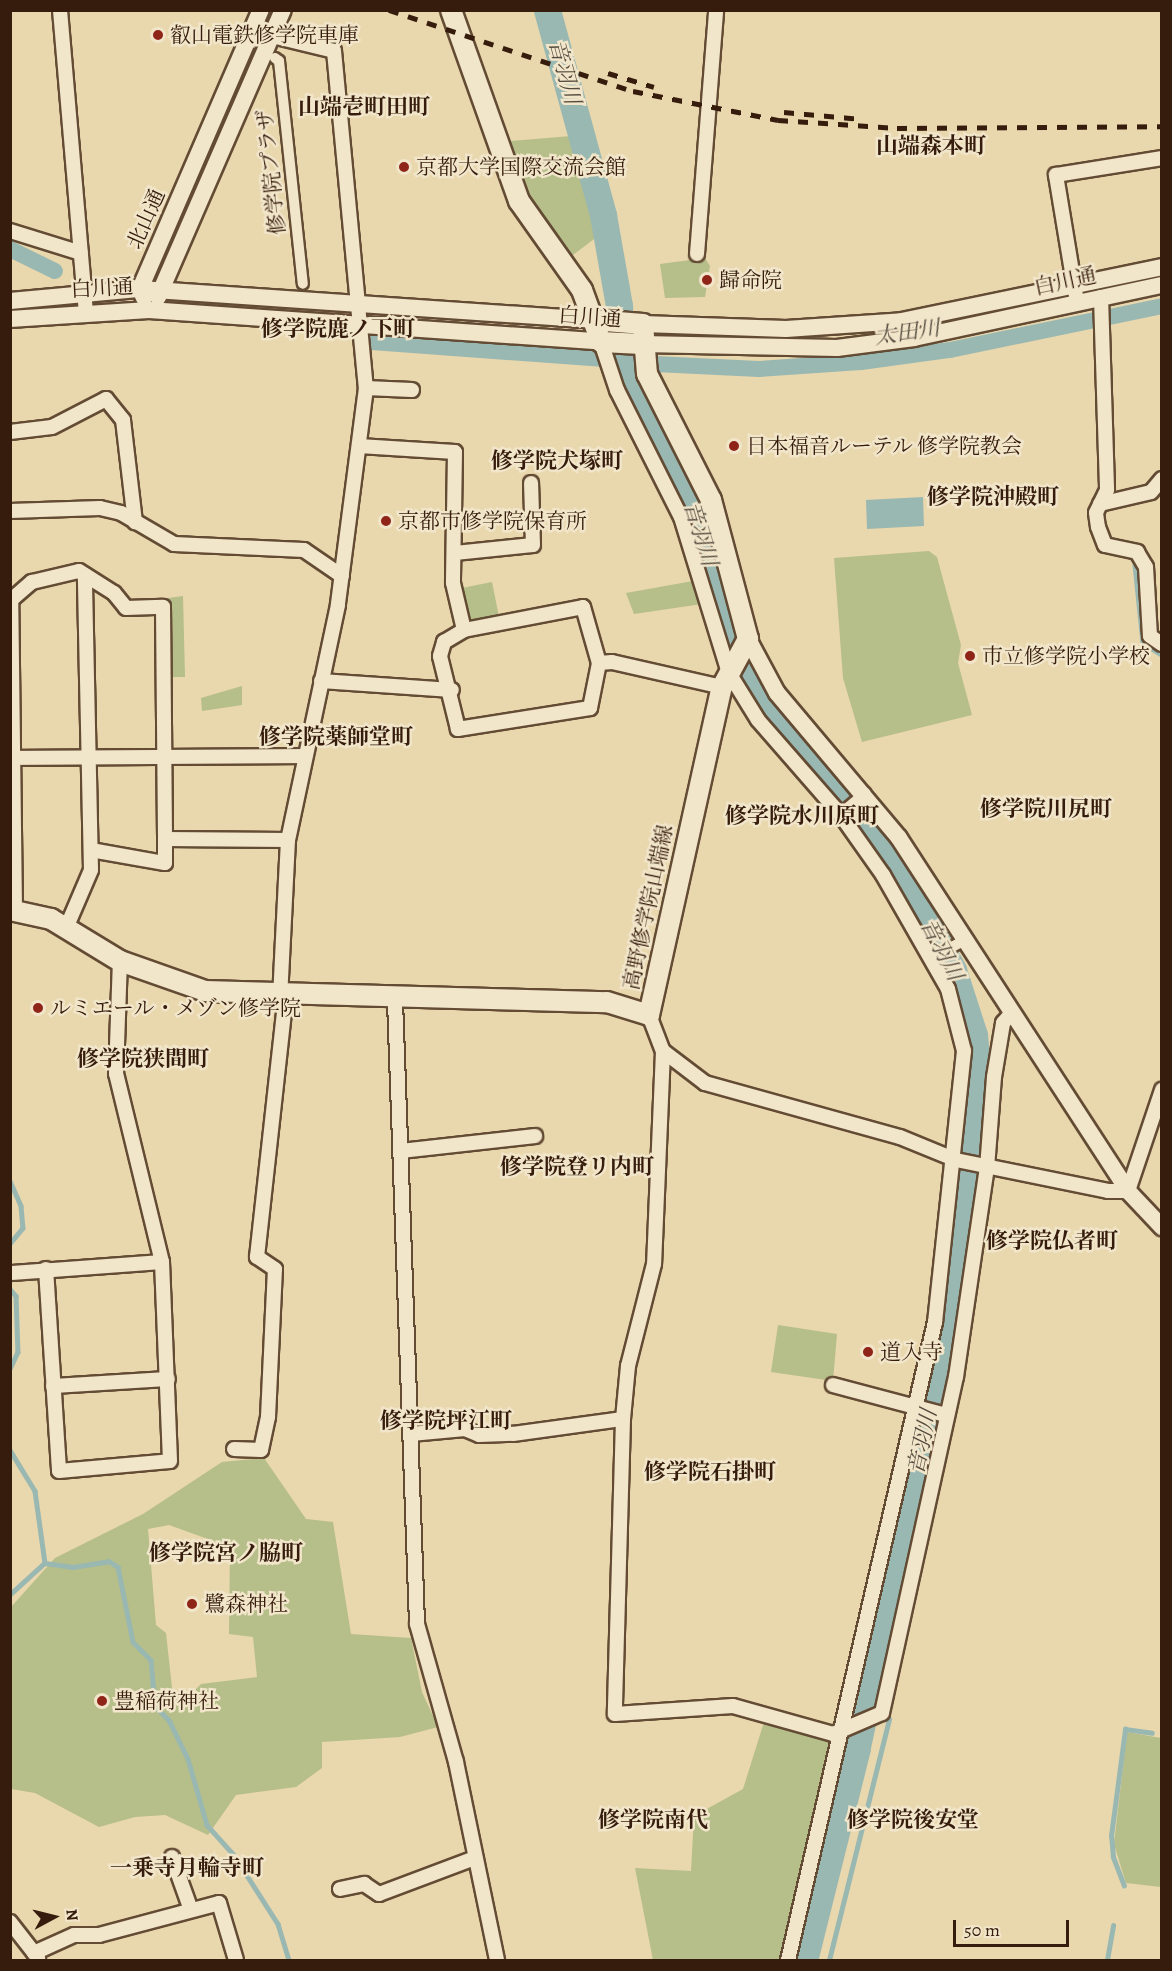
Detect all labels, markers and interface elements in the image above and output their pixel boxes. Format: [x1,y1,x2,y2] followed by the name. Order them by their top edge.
[170,22,359,48] place label: 叡山電鉄修学院車庫
[151,28,165,42] marker: 叡山電鉄修学院車庫
[543,37,585,107] water label: 音羽川
[298,95,430,121] district label: 山端壱町田町
[252,108,290,236] street label: 修学院プラザ
[876,134,986,160] district label: 山端森本町
[416,154,626,180] place label: 京都大学国際交流会館
[397,160,411,174] marker: 京都大学国際交流会館
[122,185,170,253] street label: 北山通
[1032,262,1098,300] street label: 白川通
[719,267,782,293] place label: 歸命院
[700,273,714,287] marker: 歸命院
[70,274,134,302] street label: 白川通
[558,302,622,332] street label: 白川通
[872,315,942,351] water label: 太田川
[261,317,415,343] district label: 修学院鹿ノ下町
[746,433,1023,459] place label: 日本福音ルーテル 修学院教会
[727,439,741,453] marker: 日本福音ルーテル 修学院教会
[491,449,623,475] district label: 修学院犬塚町
[927,485,1059,511] district label: 修学院沖殿町
[678,499,722,569] water label: 音羽川
[398,508,587,534] place label: 京都市修学院保育所
[379,514,393,528] marker: 京都市修学院保育所
[982,643,1150,669] place label: 市立修学院小学校
[963,649,977,663] marker: 市立修学院小学校
[259,725,413,751] district label: 修学院薬師堂町
[980,797,1112,823] district label: 修学院川尻町
[725,804,879,830] district label: 修学院水川原町
[618,822,678,992] street label: 高野修学院山端線
[914,915,968,985] water label: 音羽川
[50,995,302,1021] place label: ルミエール・メゾン修学院
[31,1001,45,1015] marker: ルミエール・メゾン修学院
[77,1047,209,1073] district label: 修学院狭間町
[500,1155,654,1181] district label: 修学院登リ内町
[986,1229,1118,1255] district label: 修学院仏者町
[880,1339,943,1365] place label: 道入寺
[861,1345,875,1359] marker: 道入寺
[903,1407,943,1477] water label: 音羽川
[380,1409,512,1435] district label: 修学院坪江町
[644,1460,776,1486] district label: 修学院石掛町
[149,1541,303,1567] district label: 修学院宮ノ脇町
[204,1591,288,1617] place label: 鷺森神社
[185,1597,199,1611] marker: 鷺森神社
[114,1688,219,1714] place label: 豊稲荷神社
[95,1694,109,1708] marker: 豊稲荷神社
[598,1808,708,1834] district label: 修学院南代
[847,1808,979,1834] district label: 修学院後安堂
[110,1856,264,1882] district label: 一乗寺月輪寺町
[24,1887,84,1947] north arrow
[60,1908,83,1922] text: N
[956,1908,1072,1946] scale bar
[964,1918,1000,1942] text: 50 m

